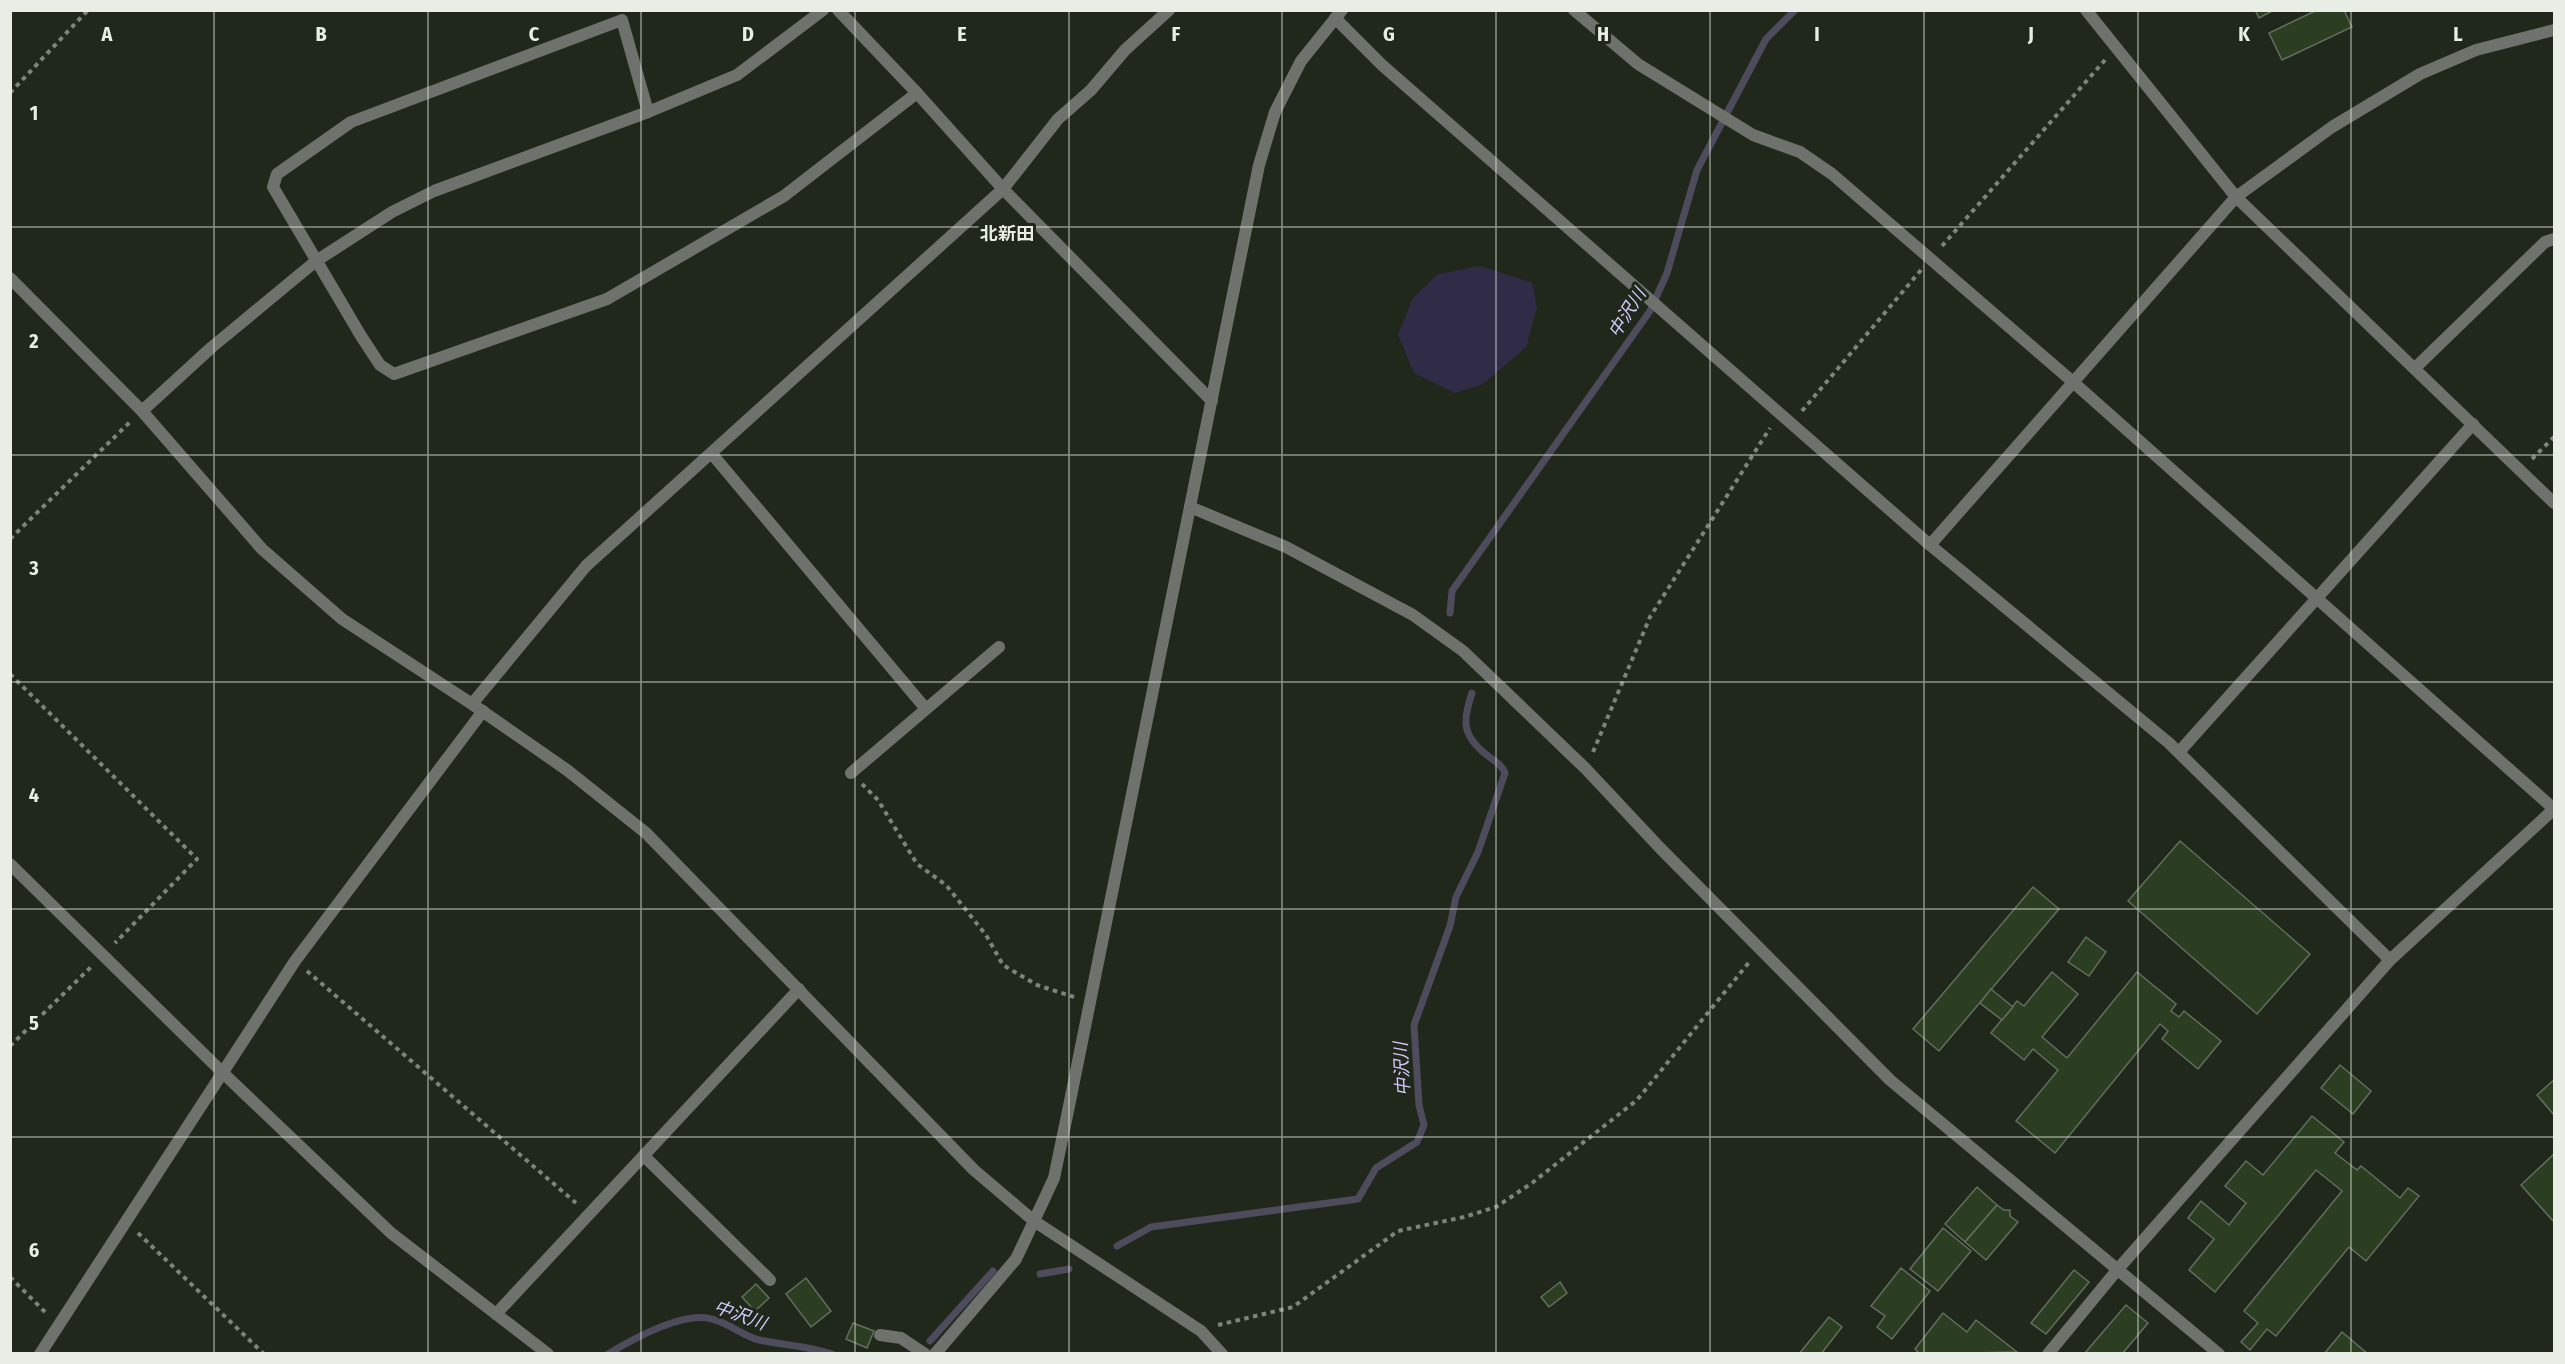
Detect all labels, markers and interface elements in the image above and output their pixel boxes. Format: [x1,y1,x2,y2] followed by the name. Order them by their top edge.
[101,22,114,46] text: A
[315,22,327,46] text: B
[529,22,540,46] text: C
[742,22,754,46] text: D
[957,22,967,46] text: E
[1172,22,1181,46] text: F
[1383,22,1395,46] text: G
[1597,22,1609,46] text: H
[1814,22,1820,46] text: I
[2027,22,2034,46] text: J
[2238,22,2250,46] text: K
[2453,22,2463,46] text: L
[30,101,38,125] text: 1
[980,223,1034,245] district label: 北新田
[1603,283,1652,342] water label: 中沢川
[28,329,39,353] text: 2
[28,556,39,580] text: 3
[29,783,39,807] text: 4
[29,1011,39,1035] text: 5
[1389,1039,1414,1097] water label: 中沢川
[29,1238,39,1262] text: 6
[711,1295,771,1335] water label: 中沢川

